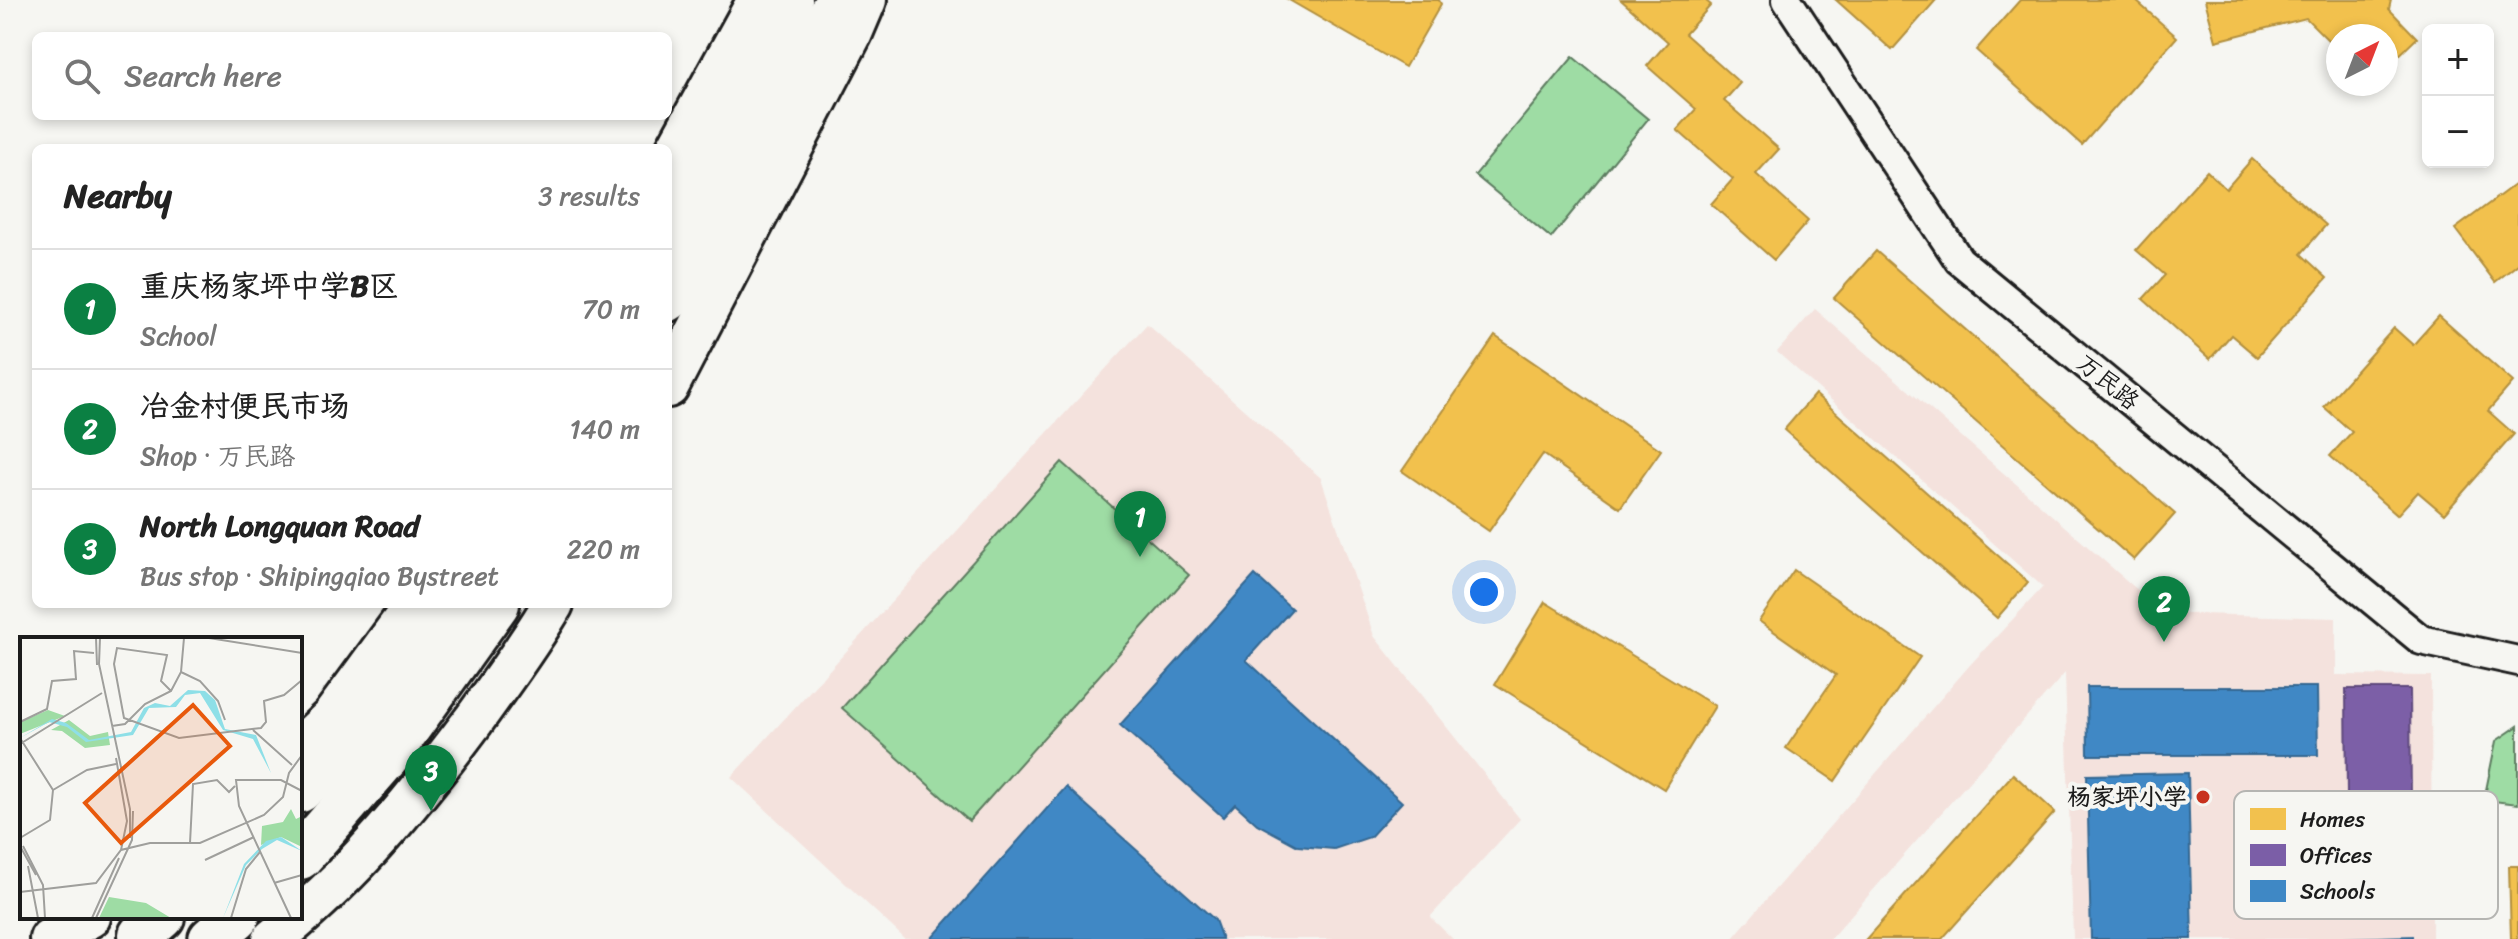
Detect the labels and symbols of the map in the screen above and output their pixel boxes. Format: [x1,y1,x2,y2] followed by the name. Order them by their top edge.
[2326,24,2398,96] north arrow
[2067,343,2149,421] street label: 万民路
[1114,491,1166,557] pin: 1
[1464,572,1504,612] your location
[2138,576,2190,642] pin: 2
[20,637,302,919] inset map
[405,745,457,811] pin: 3
[2067,776,2187,818] place label: 杨家坪小学
[2194,788,2212,806] marker: 杨家坪小学
[2234,791,2498,919] legend
[2300,800,2366,839] text: Homes
[2300,836,2373,875] text: Offices
[2300,872,2376,911] text: Schools

